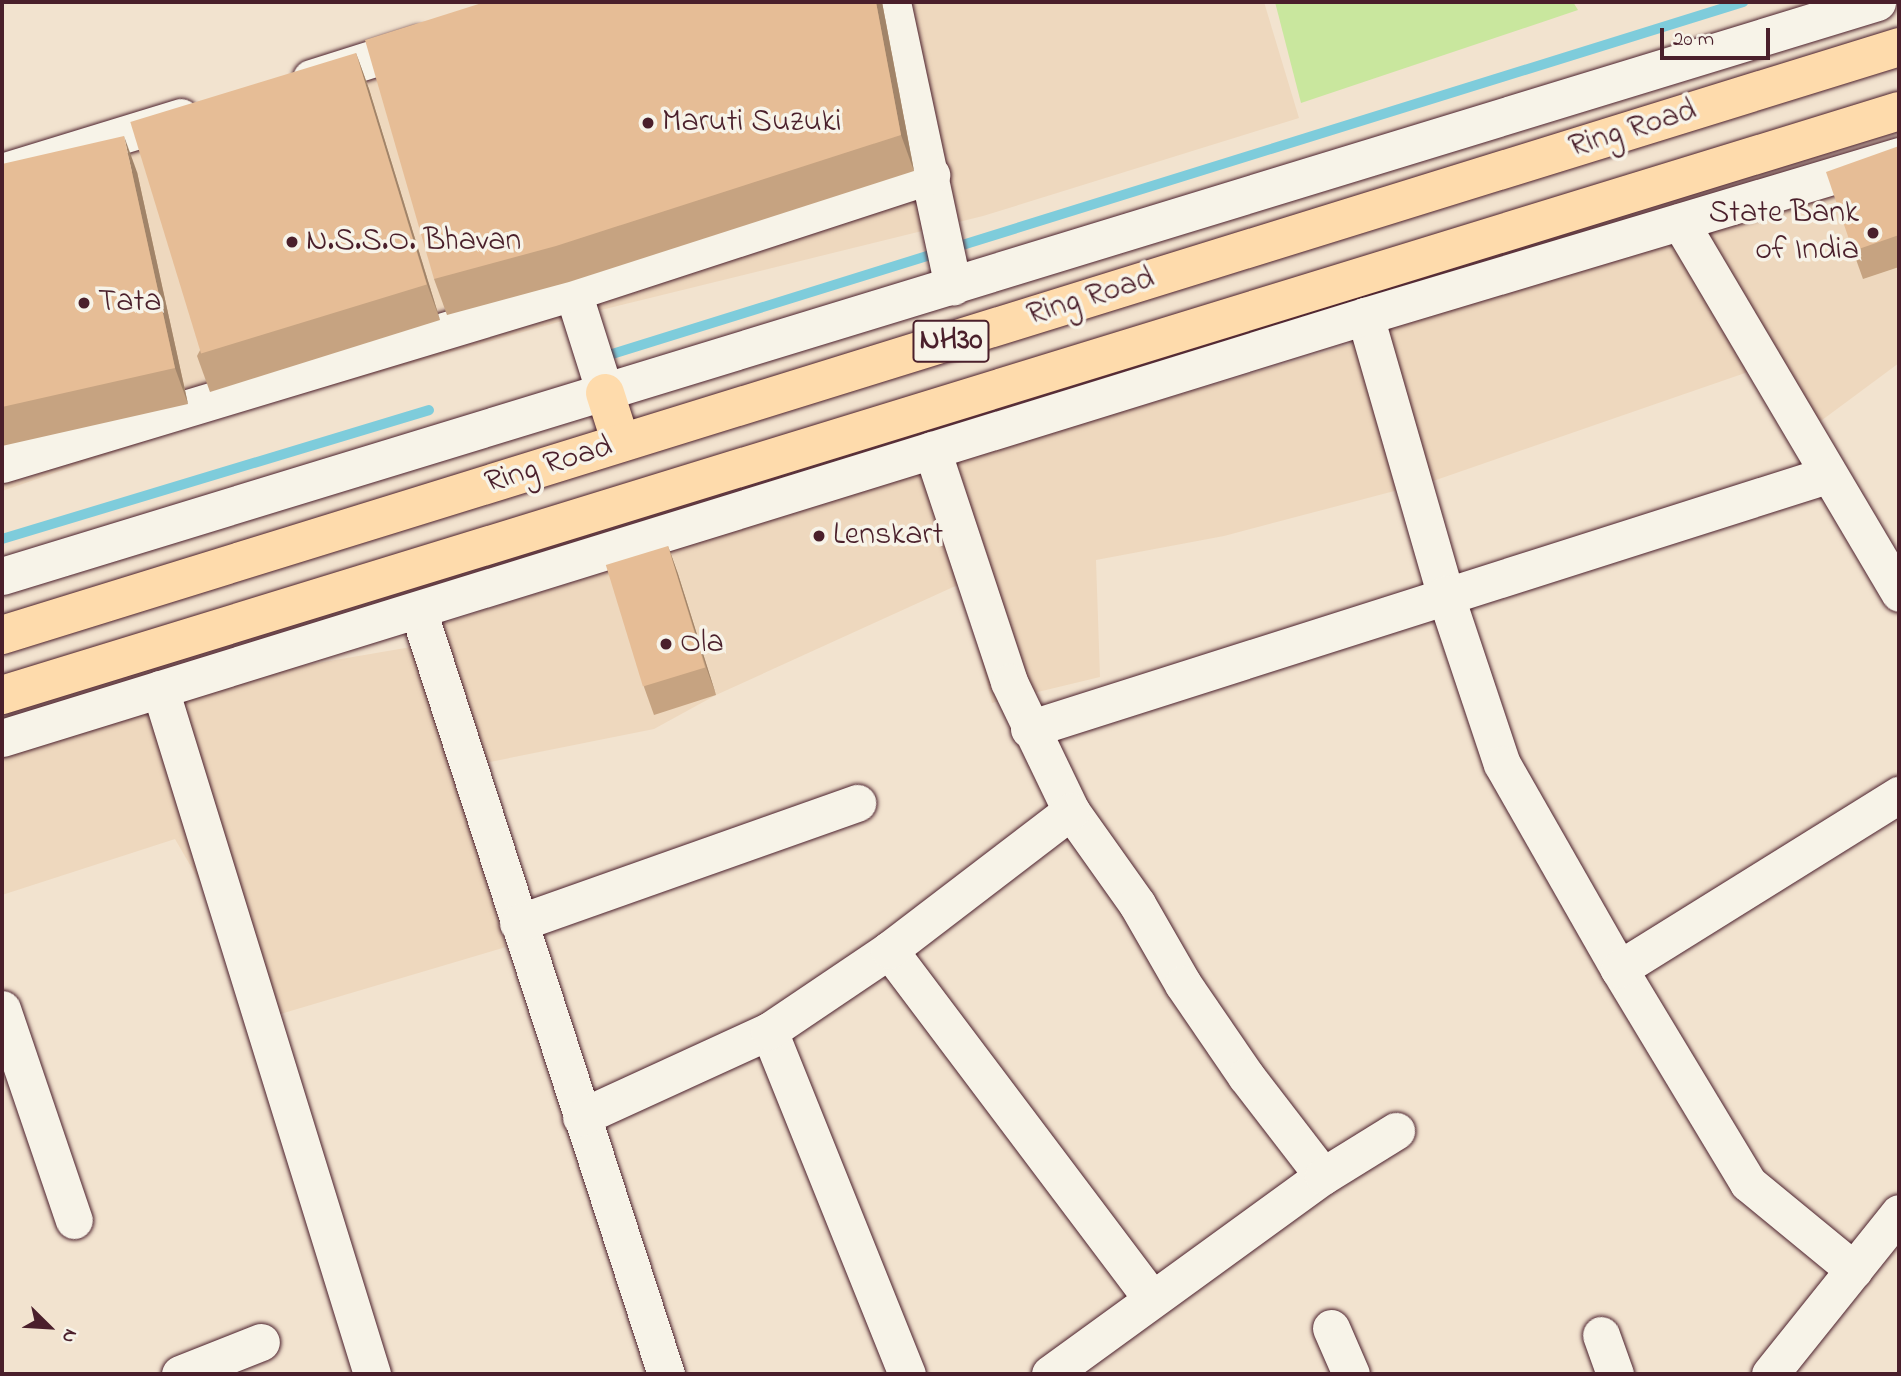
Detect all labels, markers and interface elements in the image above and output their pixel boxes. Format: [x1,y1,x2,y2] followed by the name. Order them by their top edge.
[1663,14,1773,58] scale bar
[1673,25,1714,55] text: 20 m
[1565,92,1701,168] street label: Ring Road
[662,104,841,142] place label: Maruti Suzuki
[640,115,656,131] marker: Maruti Suzuki
[1709,196,1859,271] place label: State Bank of India
[306,223,521,261] place label: N.S.S.O. Bhavan
[1865,225,1881,241] marker: State Bank of India
[284,234,300,250] marker: N.S.S.O. Bhavan
[1023,260,1159,336] street label: Ring Road
[98,284,162,322] place label: Tata
[76,295,92,311] marker: Tata
[911,314,991,368] road number: NH30
[481,428,617,504] street label: Ring Road
[833,517,943,555] place label: Lenskart
[811,528,827,544] marker: Lenskart
[680,625,724,663] place label: Ola
[658,636,674,652] marker: Ola
[14,1292,84,1362] north arrow
[54,1324,84,1347] text: N

